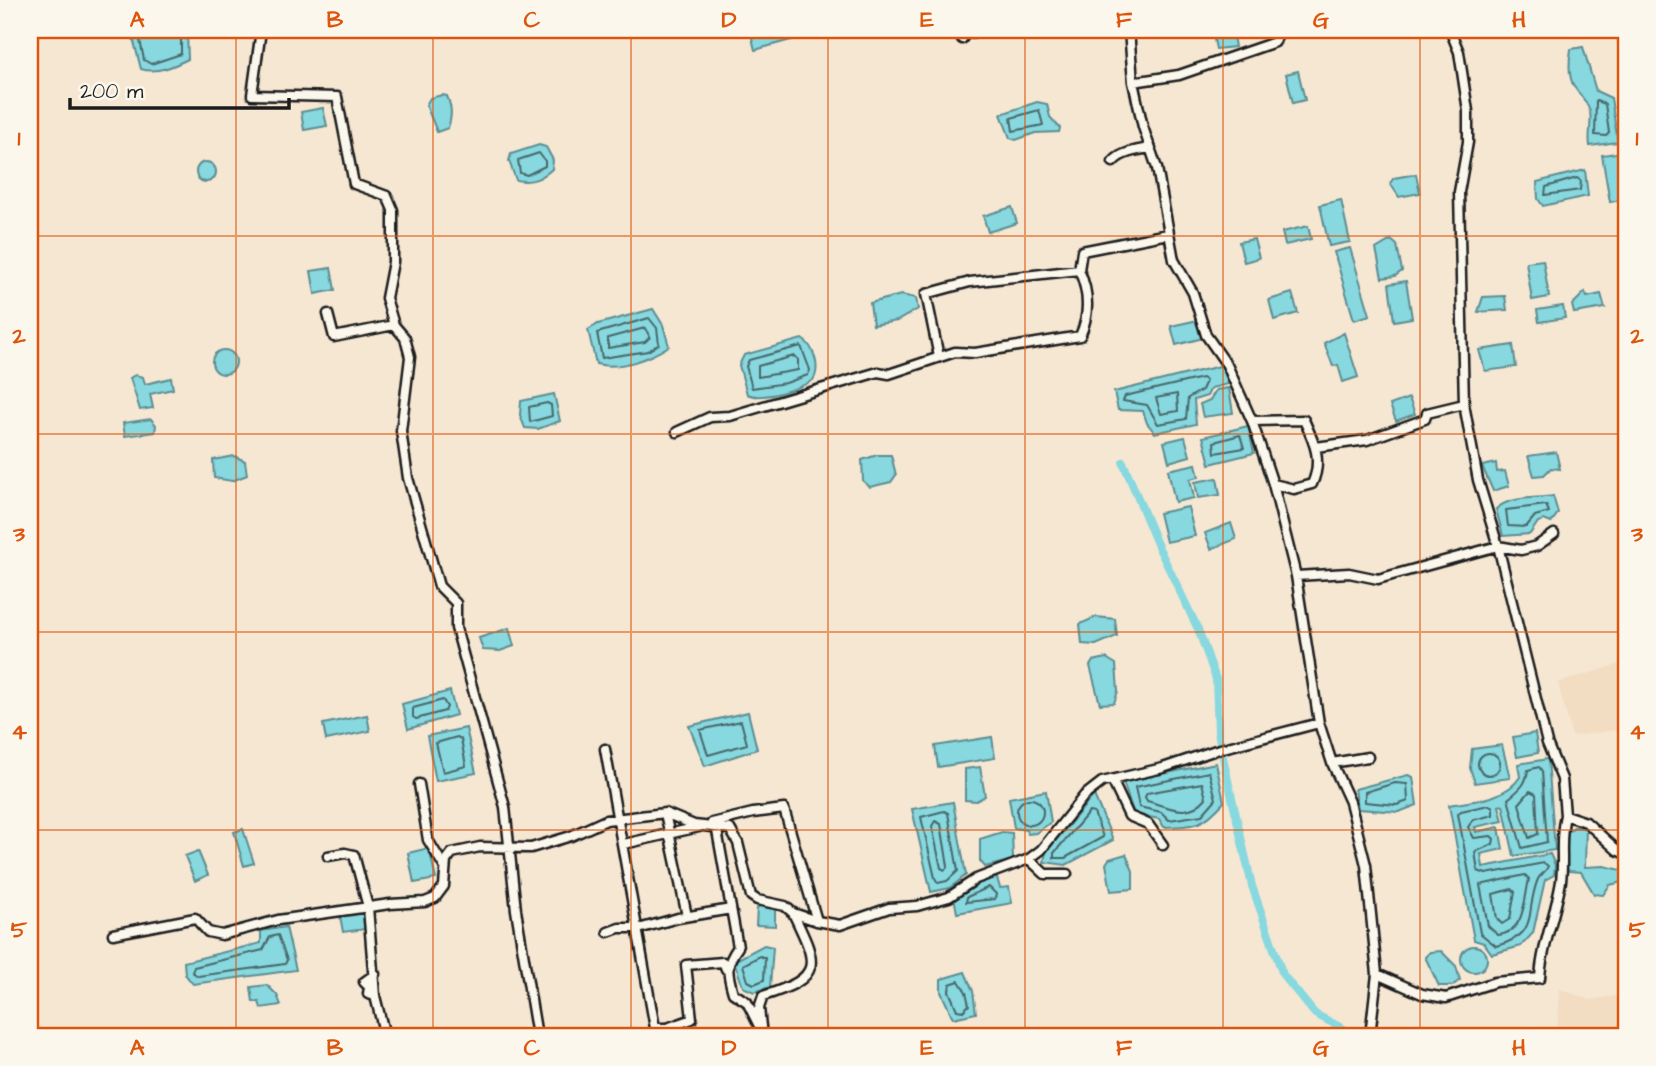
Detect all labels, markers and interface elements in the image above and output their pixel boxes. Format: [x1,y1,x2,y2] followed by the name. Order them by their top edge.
[130,4,145,36] text: A
[327,4,344,36] text: B
[524,4,541,36] text: C
[722,4,737,36] text: D
[920,4,934,36] text: E
[1116,4,1133,36] text: F
[1313,4,1329,36] text: G
[1512,4,1526,36] text: H
[70,66,289,110] scale bar
[80,77,144,106] text: 200 m
[18,122,21,154] text: 1
[1636,122,1639,154] text: 1
[11,320,26,352] text: 2
[1629,320,1644,352] text: 2
[12,518,25,550] text: 3
[1630,518,1643,550] text: 3
[11,716,27,748] text: 4
[1629,716,1645,748] text: 4
[11,914,28,946] text: 5
[1629,914,1646,946] text: 5
[130,1032,145,1064] text: A
[327,1032,344,1064] text: B
[524,1032,541,1064] text: C
[722,1032,737,1064] text: D
[920,1032,934,1064] text: E
[1116,1032,1133,1064] text: F
[1313,1032,1329,1064] text: G
[1512,1032,1526,1064] text: H

